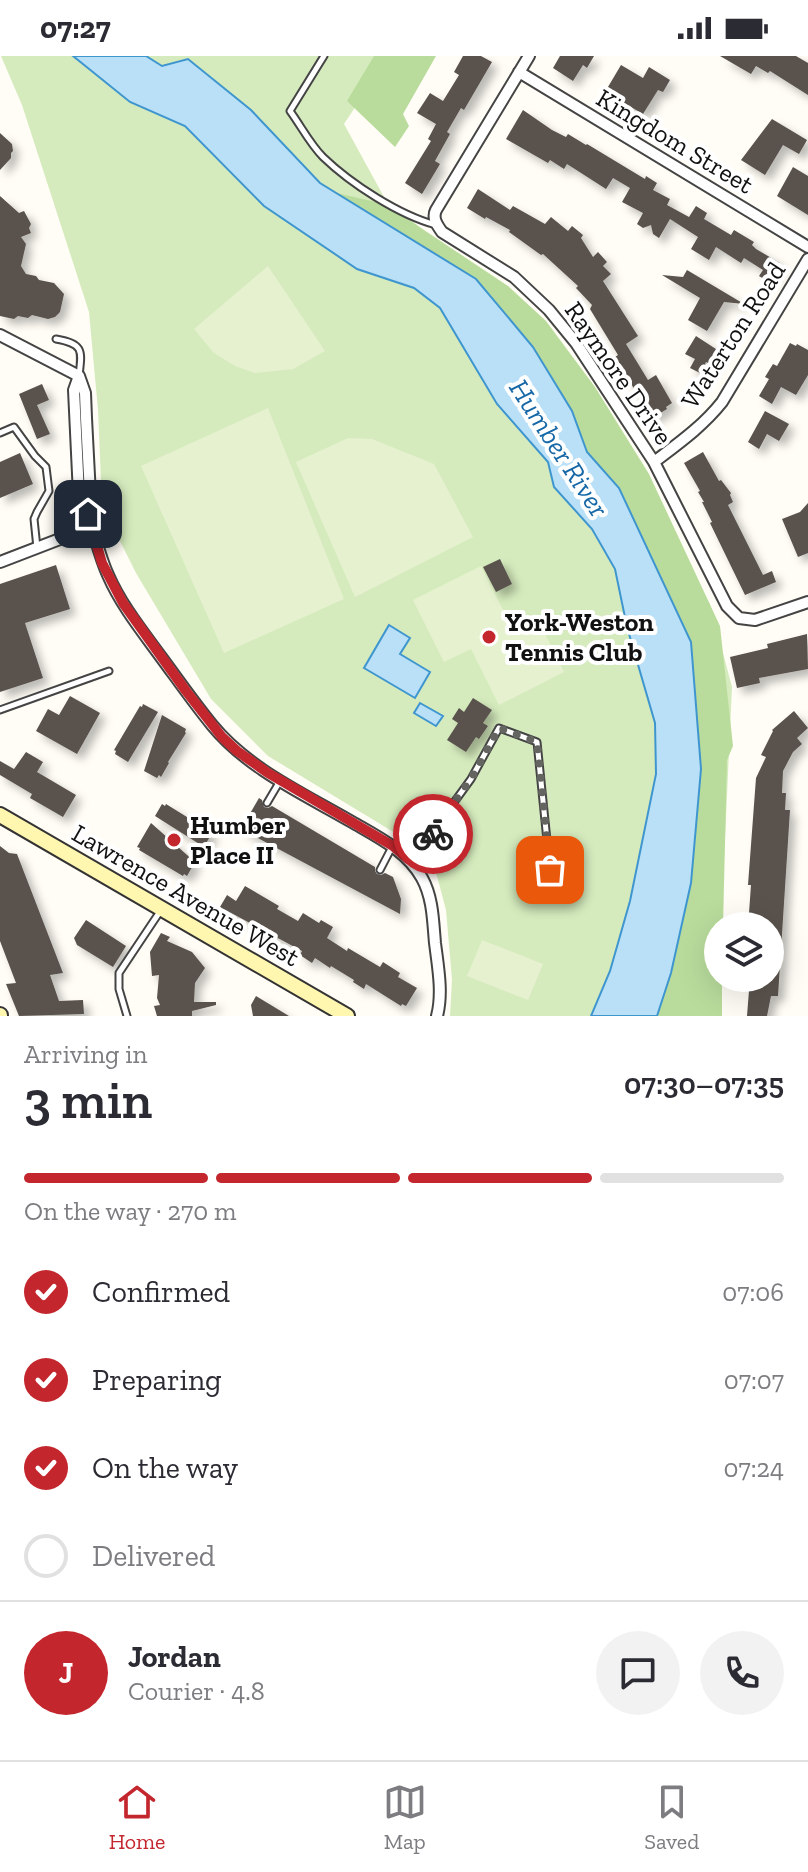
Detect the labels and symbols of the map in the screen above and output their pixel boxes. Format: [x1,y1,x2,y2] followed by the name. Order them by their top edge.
[591,82,760,201] street label: Kingdom Street
[674,256,792,414] street label: Waterton Road
[558,295,680,451] street label: Raymore Drive
[502,373,616,523] water label: Humber River
[54,480,122,548] pin
[505,606,654,668] place label: York-Weston Tennis Club
[480,628,498,646] marker: York-Weston Tennis Club
[393,794,473,874] courier
[190,809,286,871] place label: Humber Place II
[67,817,306,973] street label: Lawrence Avenue West
[165,831,183,849] marker: Humber Place II
[516,836,584,904] pin

